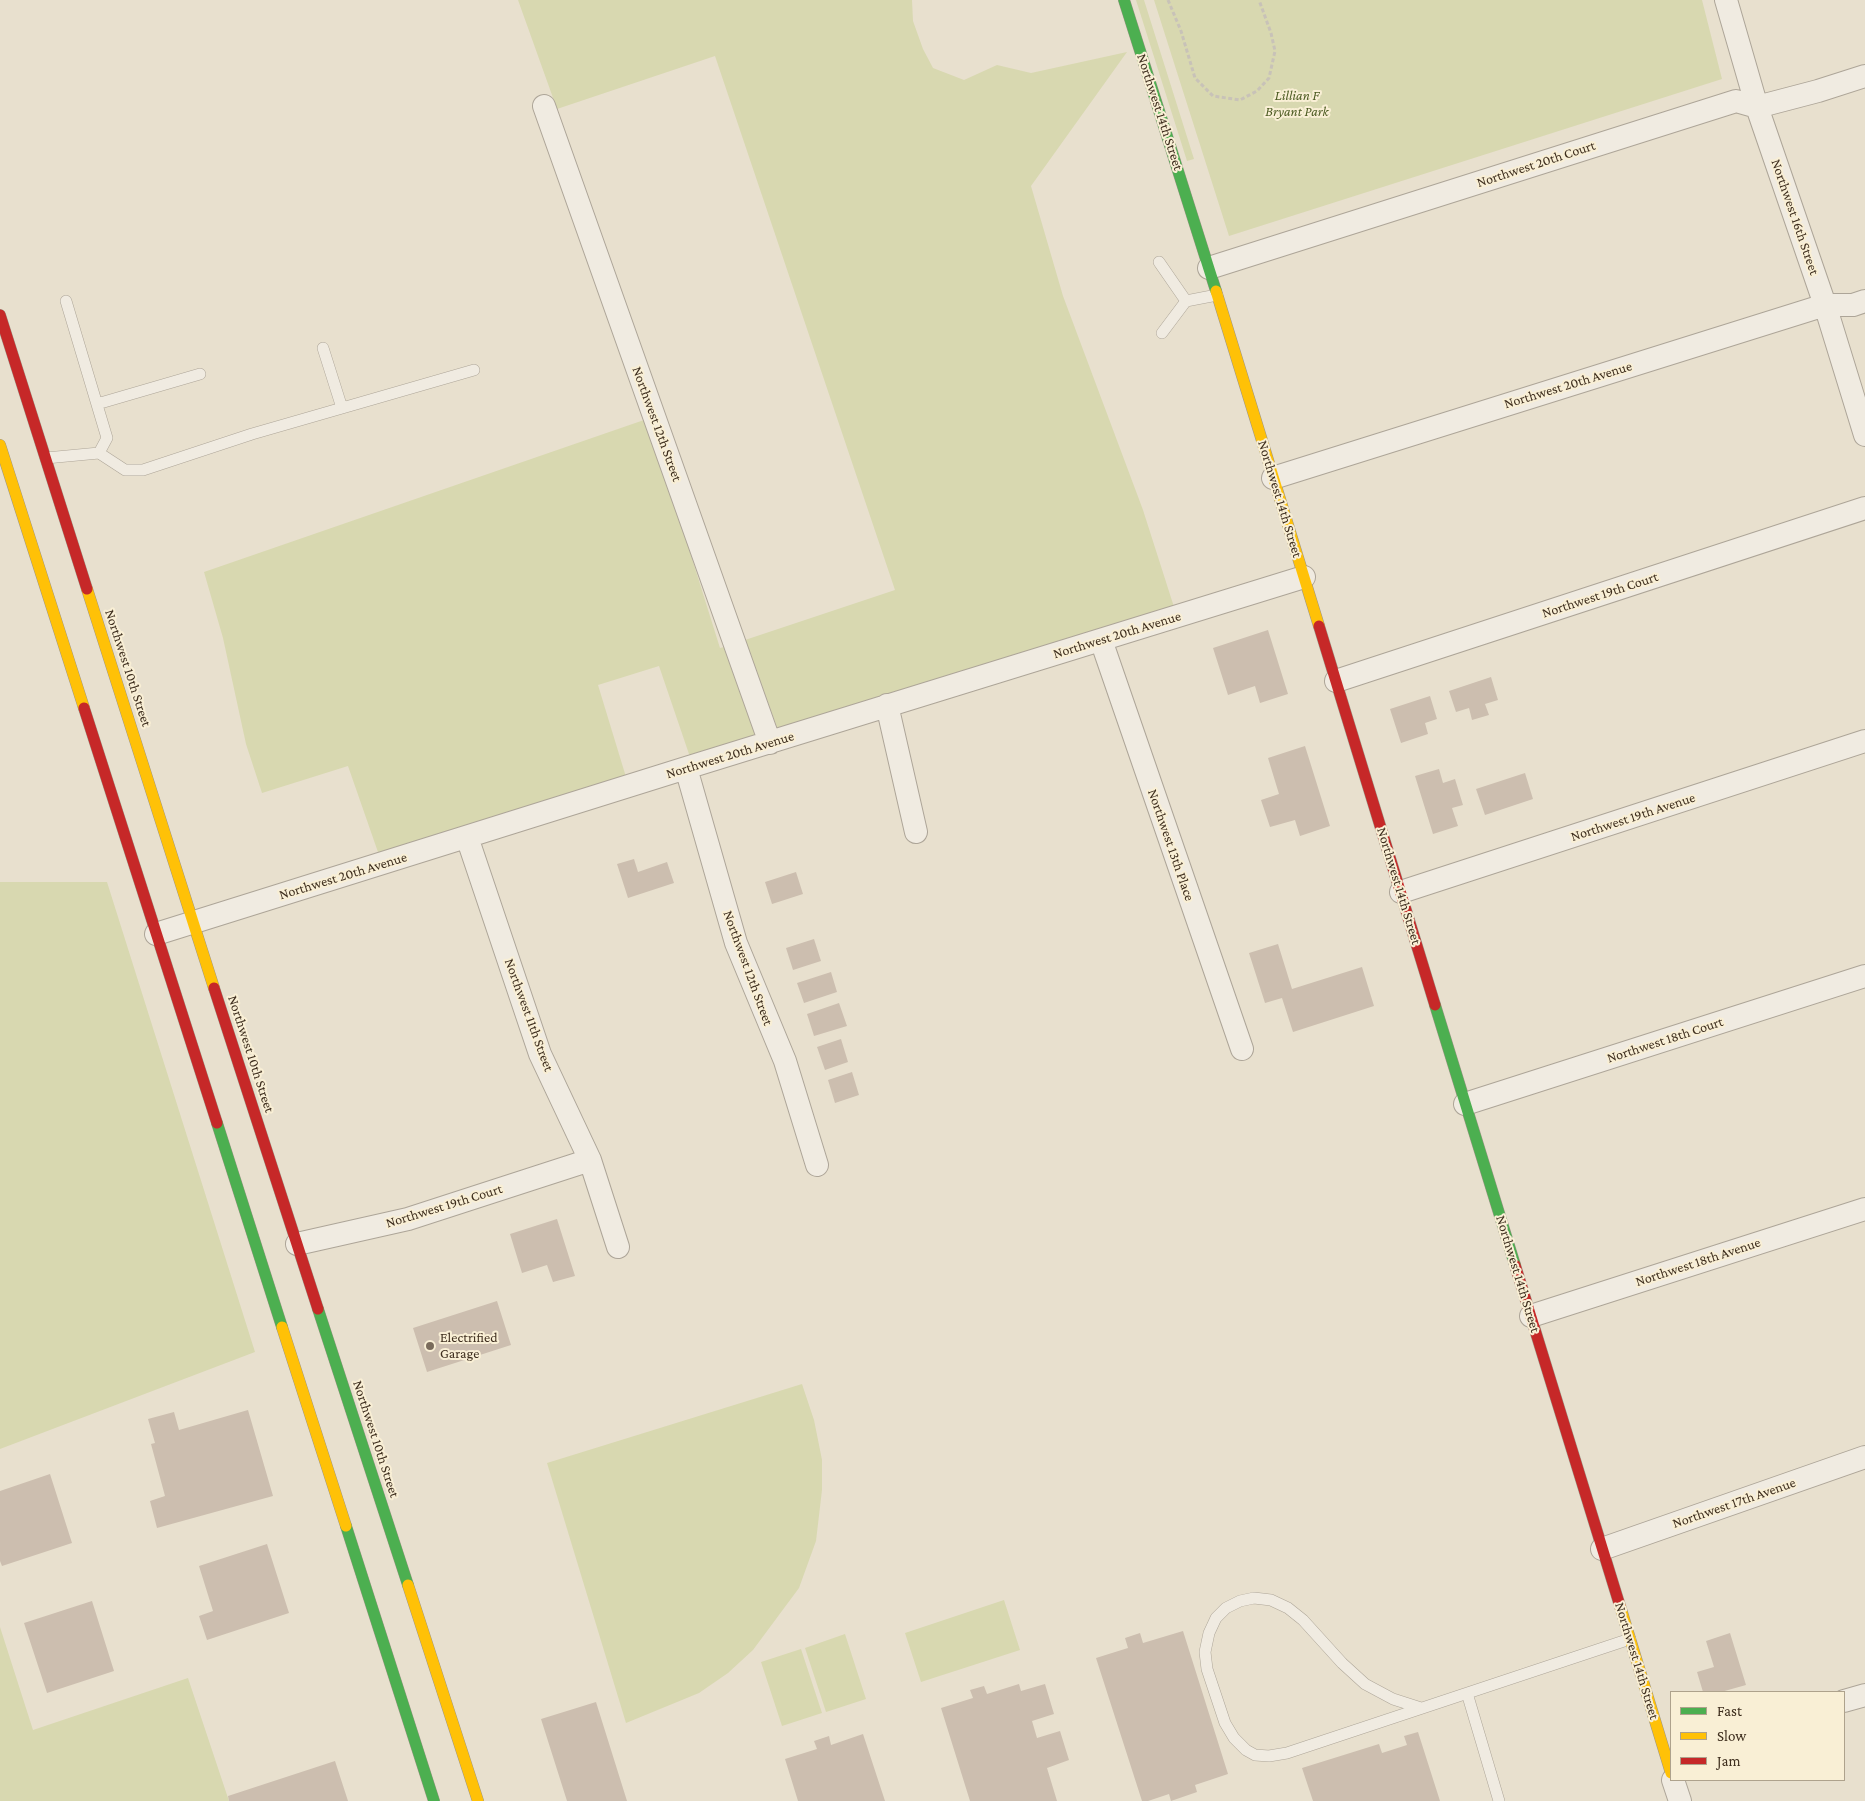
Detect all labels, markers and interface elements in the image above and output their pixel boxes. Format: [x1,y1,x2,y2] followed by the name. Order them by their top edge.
[1133,52,1187,172] street label: Northwest 14th Street
[1265,88,1329,120] park label: Lillian F Bryant Park
[1475,137,1597,191] street label: Northwest 20th Court
[1767,157,1823,277] street label: Northwest 16th Street
[1502,358,1634,412] street label: Northwest 20th Avenue
[628,364,686,484] street label: Northwest 12th Street
[1254,438,1306,560] street label: Northwest 14th Street
[1540,568,1660,622] street label: Northwest 19th Court
[101,607,155,729] street label: Northwest 10th Street
[1051,608,1183,662] street label: Northwest 20th Avenue
[664,728,796,782] street label: Northwest 20th Avenue
[1144,787,1198,903] street label: Northwest 13th Place
[1569,789,1697,845] street label: Northwest 19th Avenue
[1373,825,1425,947] street label: Northwest 14th Street
[277,849,409,903] street label: Northwest 20th Avenue
[719,908,777,1028] street label: Northwest 12th Street
[501,956,557,1074] street label: Northwest 11th Street
[224,993,278,1115] street label: Northwest 10th Street
[1605,1013,1725,1067] street label: Northwest 18th Court
[384,1180,504,1232] street label: Northwest 19th Court
[1492,1213,1544,1335] street label: Northwest 14th Street
[1633,1234,1763,1290] street label: Northwest 18th Avenue
[440,1330,498,1362] place label: Electrified Garage
[424,1340,436,1352] marker: Electrified Garage
[349,1378,403,1500] street label: Northwest 10th Street
[1670,1474,1798,1532] street label: Northwest 17th Avenue
[1611,1600,1663,1722] street label: Northwest 14th Street
[1670,1691,1845,1781] legend
[1717,1703,1742,1719] text: Fast
[1717,1728,1746,1744] text: Slow
[1717,1753,1740,1769] text: Jam

